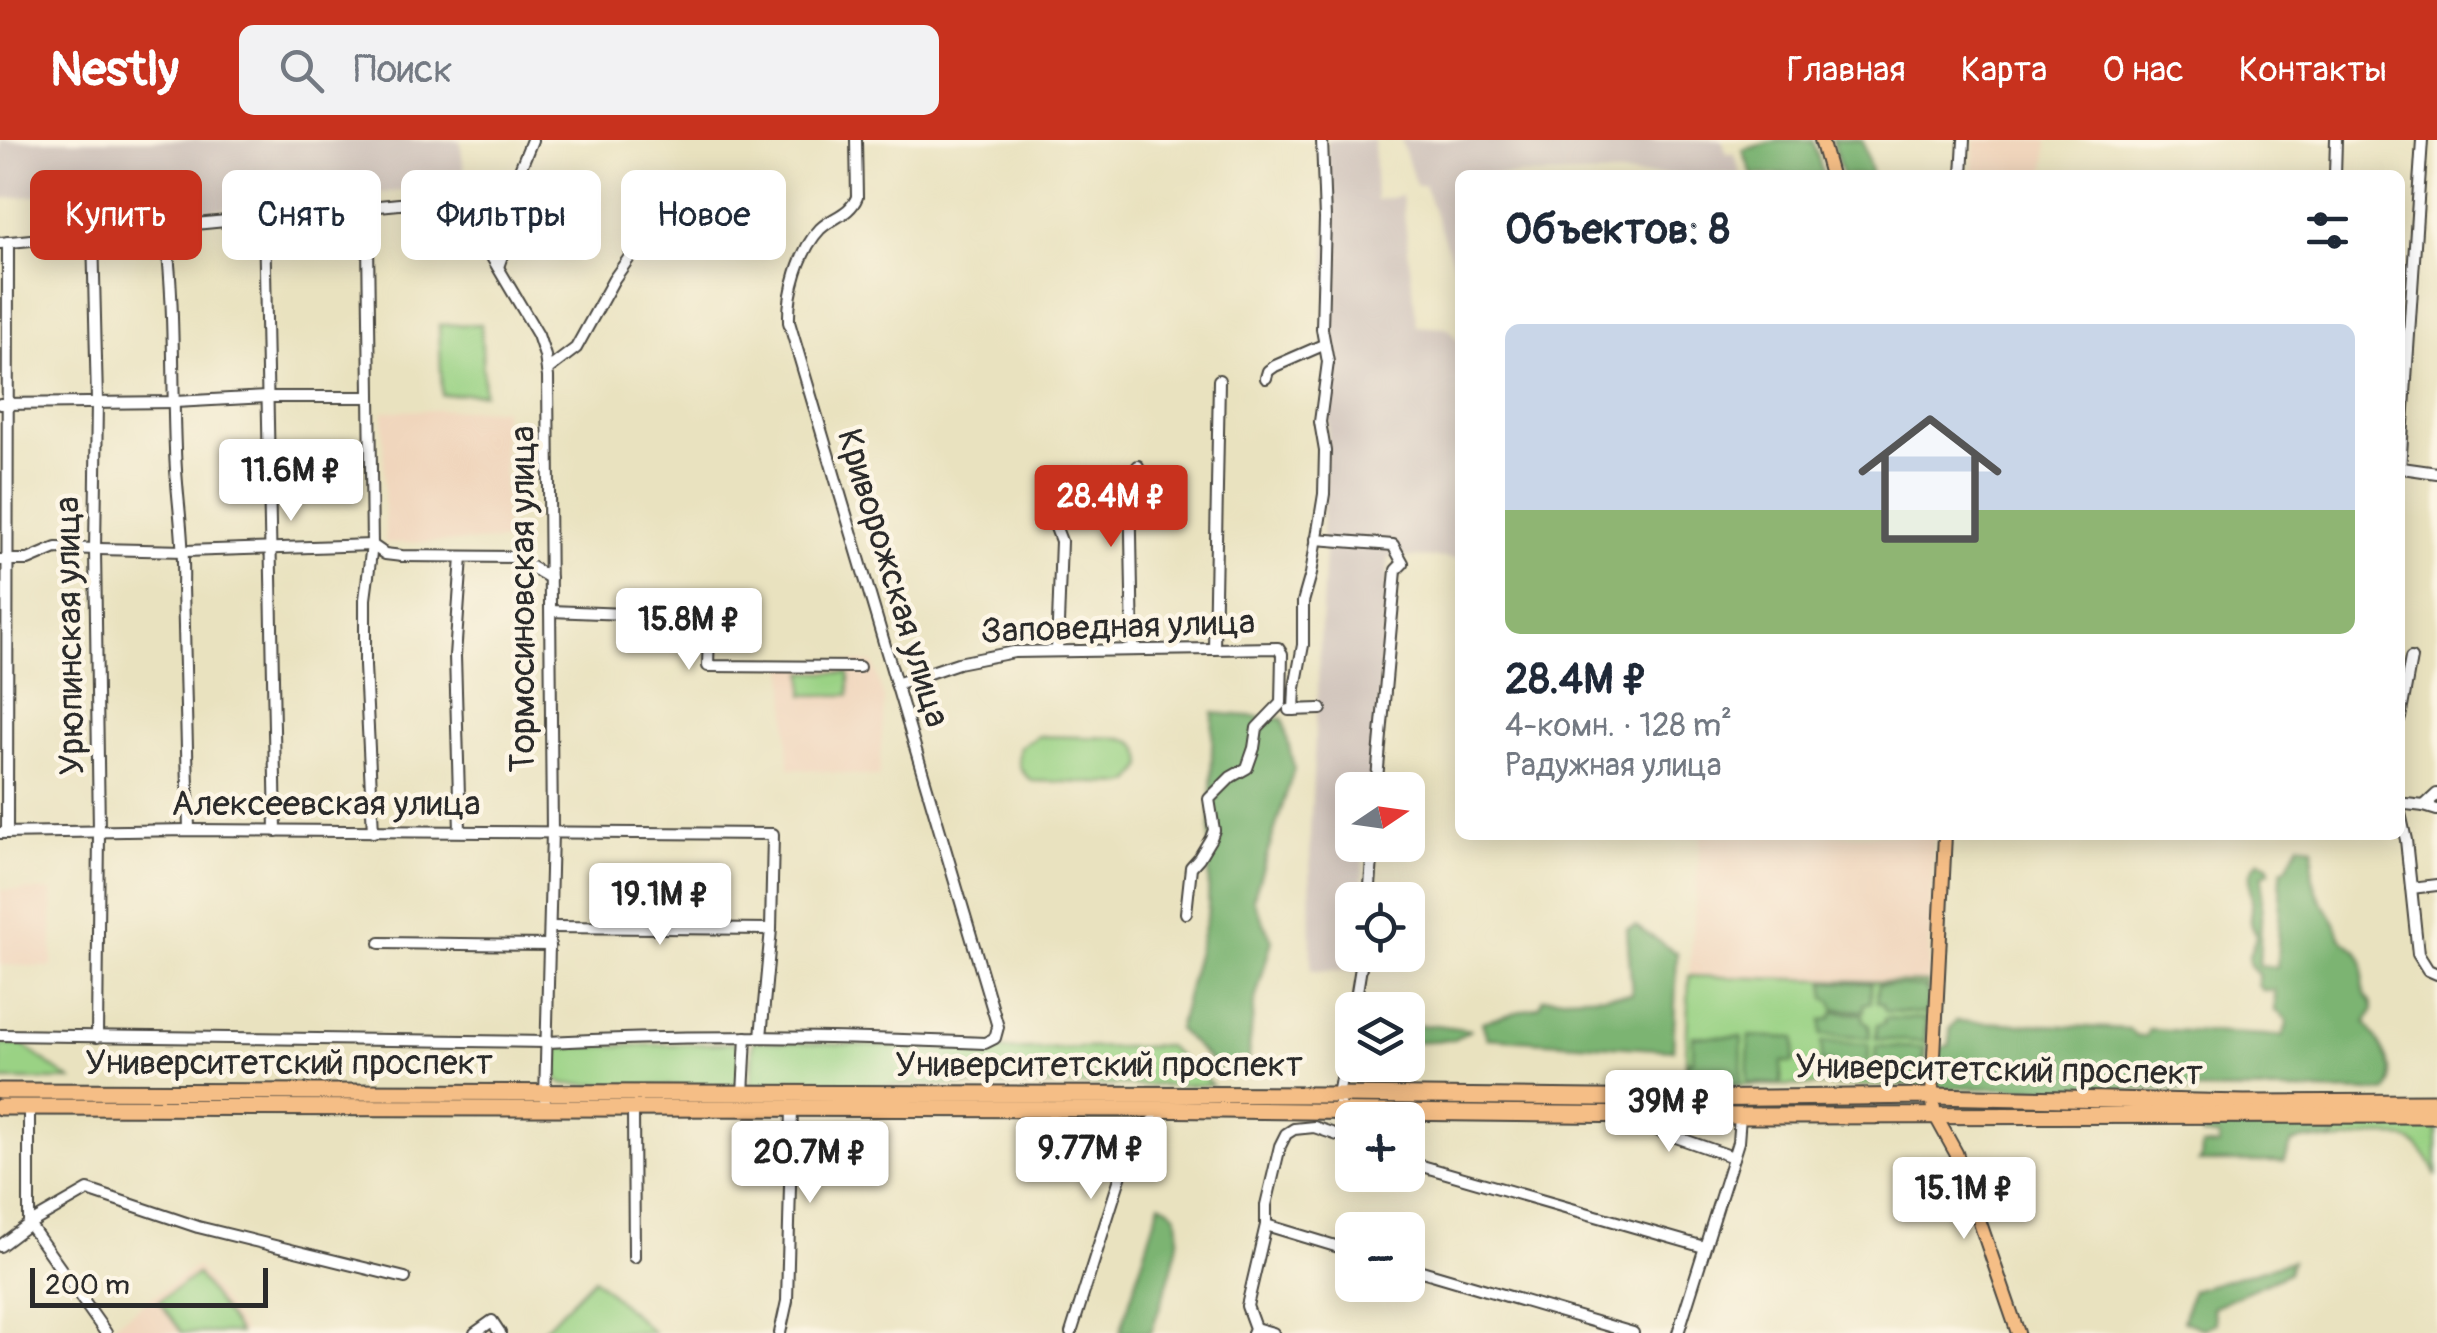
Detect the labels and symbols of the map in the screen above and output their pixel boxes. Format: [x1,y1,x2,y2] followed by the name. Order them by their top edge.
[827,424,959,732] street label: Криворожская улица
[501,426,545,772] street label: Тормосиновская улица
[199,439,383,524] pin: 11.6M ₽
[1019,465,1203,550] pin: 28.4M ₽
[46,496,94,776] street label: Урюпинская улица
[597,588,781,673] pin: 15.8M ₽
[980,600,1256,654] street label: Заповедная улица
[1335,772,1425,862] north arrow
[171,782,481,826] street label: Алексеевская улица
[568,863,752,948] pin: 19.1M ₽
[85,1041,494,1085] street label: Университетский проспект
[895,1043,1304,1087] street label: Университетский проспект
[1795,1044,2204,1096] street label: Университетский проспект
[1599,1070,1739,1155] pin: 39M ₽
[999,1117,1183,1202] pin: 9.77M ₽
[718,1121,902,1206] pin: 20.7M ₽
[1872,1157,2056,1242] pin: 15.1M ₽
[30,1263,268,1308] scale bar

